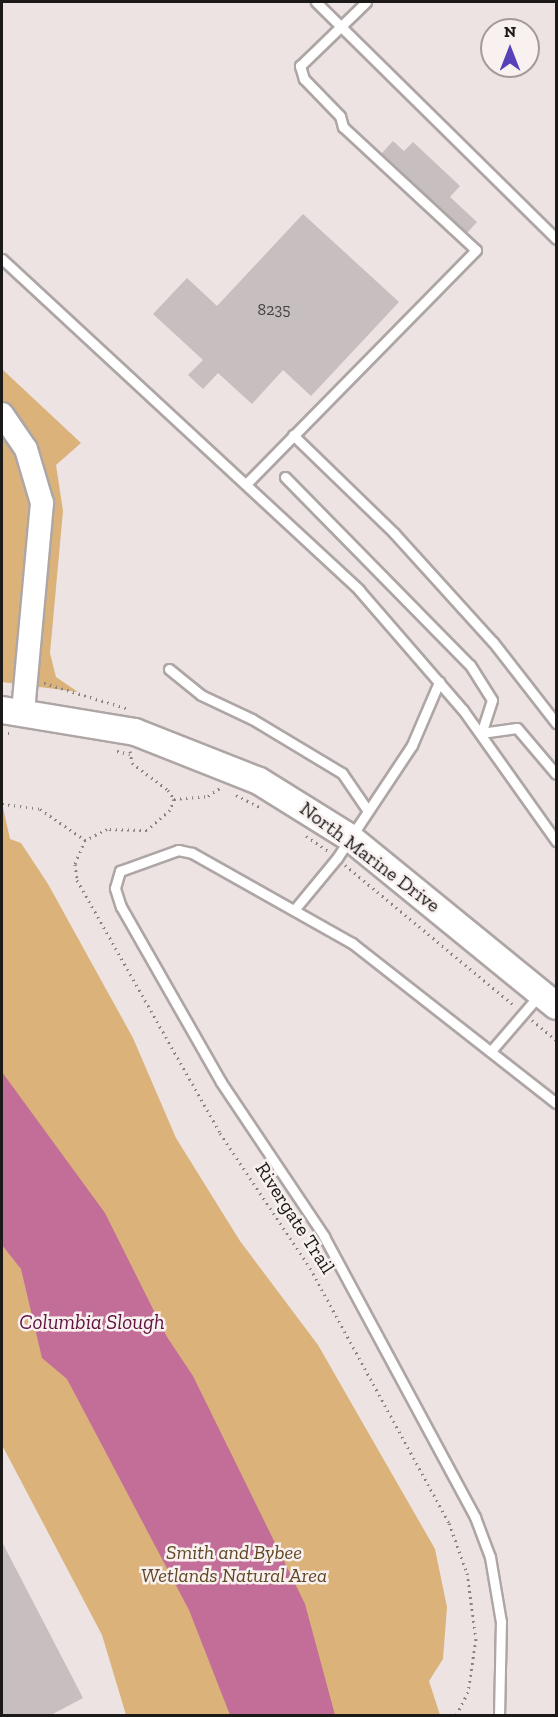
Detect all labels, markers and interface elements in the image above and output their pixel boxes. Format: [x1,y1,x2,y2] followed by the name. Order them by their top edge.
[480,18,540,78] north arrow
[504,22,516,41] text: N
[258,300,290,320] house number: 8235
[295,796,445,918] street label: North Marine Drive
[250,1158,340,1278] street label: Rivergate Trail
[19,1309,165,1335] water label: Columbia Slough
[141,1540,327,1587] park label: Smith and Bybee Wetlands Natural Area

